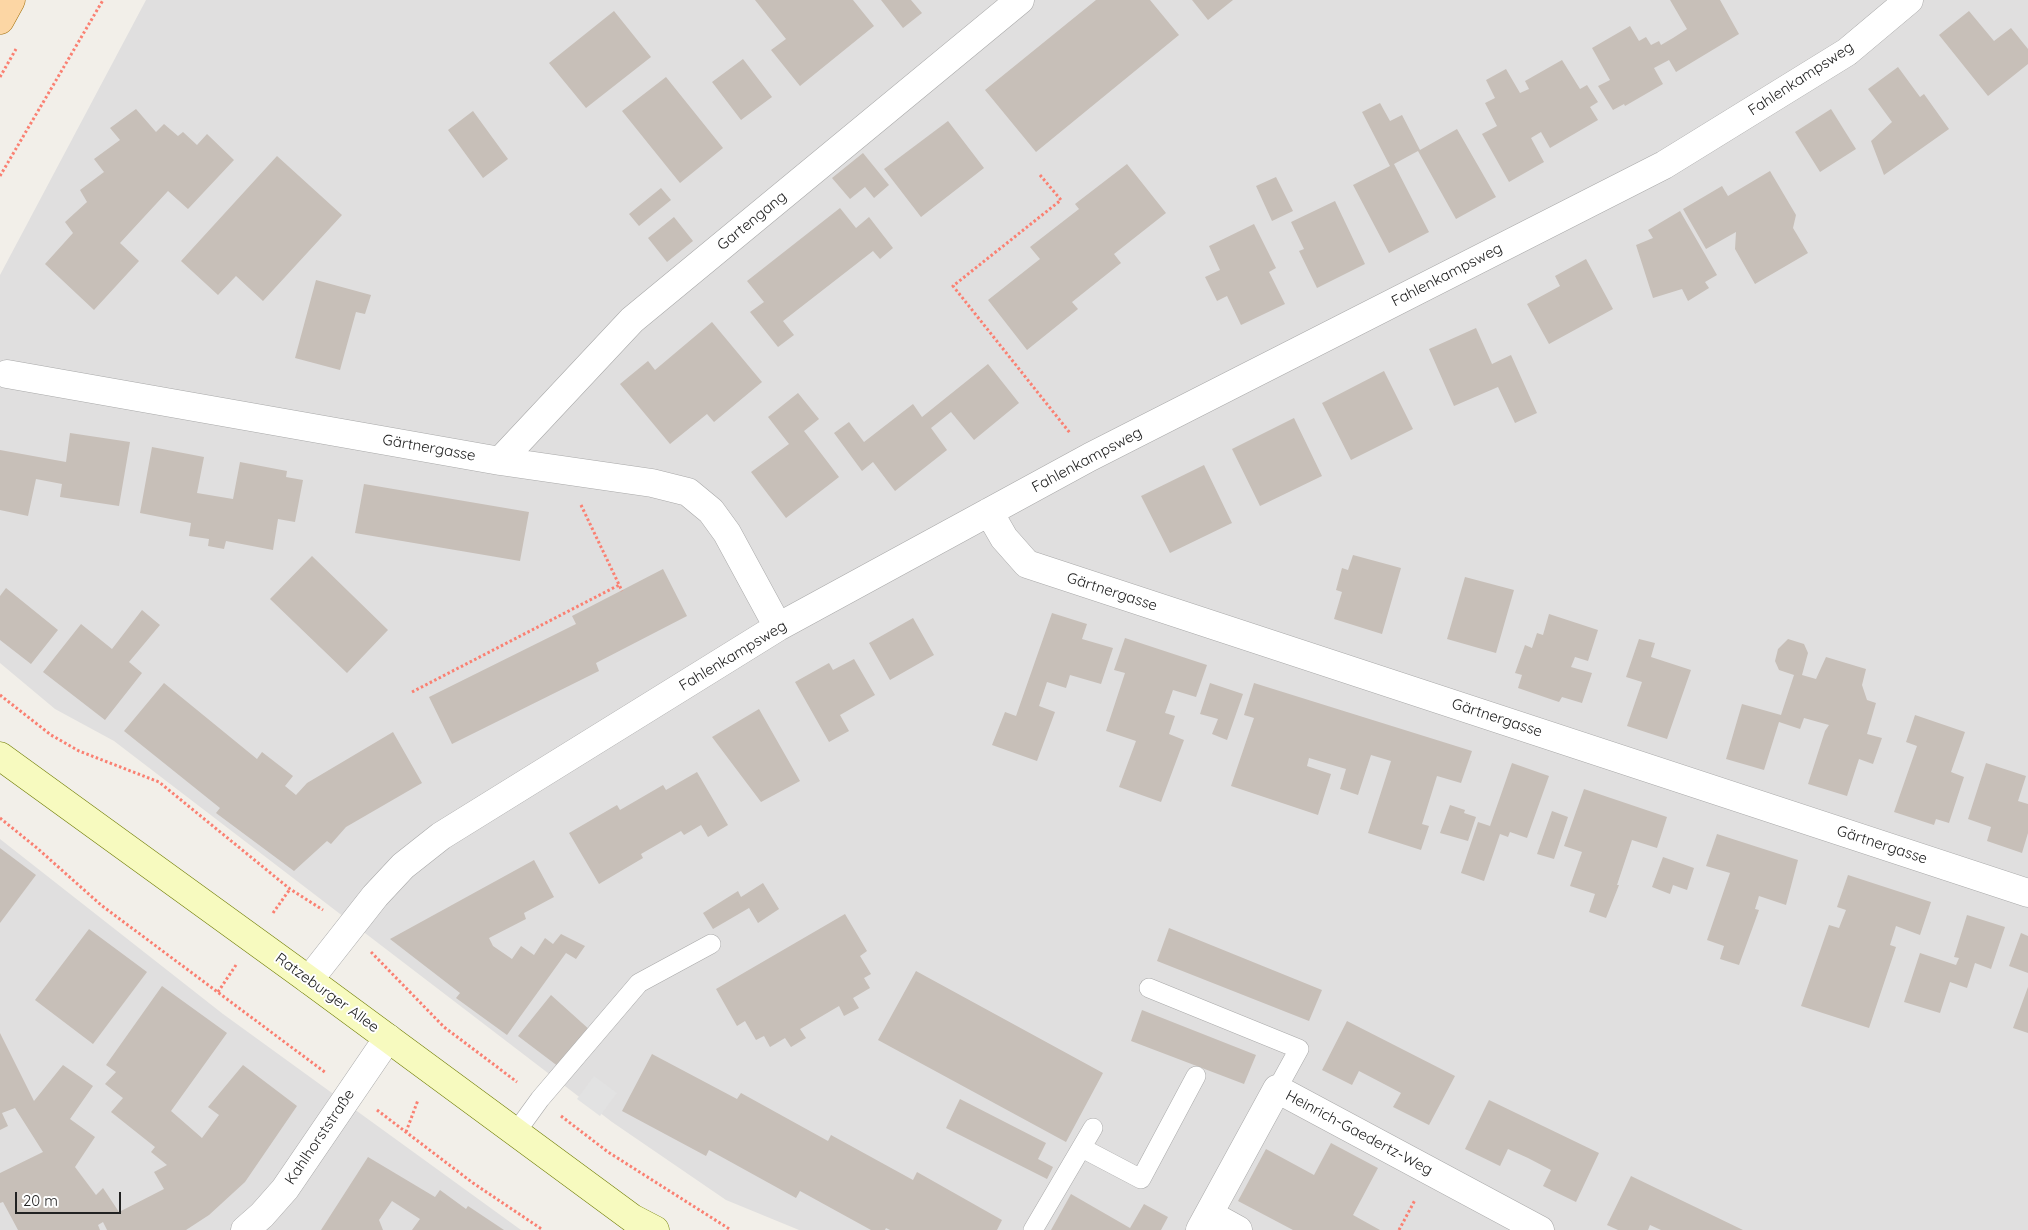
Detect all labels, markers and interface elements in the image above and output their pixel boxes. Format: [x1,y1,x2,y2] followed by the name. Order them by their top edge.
[1745,38,1857,120] street label: Fahlenkampsweg
[714,188,790,254] street label: Gartengang
[1388,239,1506,311] street label: Fahlenkampsweg
[1029,423,1145,497] street label: Fahlenkampsweg
[381,431,477,465] street label: Gärtnergasse
[1064,569,1160,615] street label: Gärtnergasse
[676,617,790,695] street label: Fahlenkampsweg
[1449,695,1545,741] street label: Gärtnergasse
[1834,822,1930,868] street label: Gärtnergasse
[272,949,382,1037] street label: Ratzeburger Allee
[281,1086,359,1188] street label: Kahlhorststraße
[1282,1087,1436,1179] street label: Heinrich-Gaedertz-Weg
[18,1182,124,1214] scale bar
[23,1191,58,1210] text: 20 m

